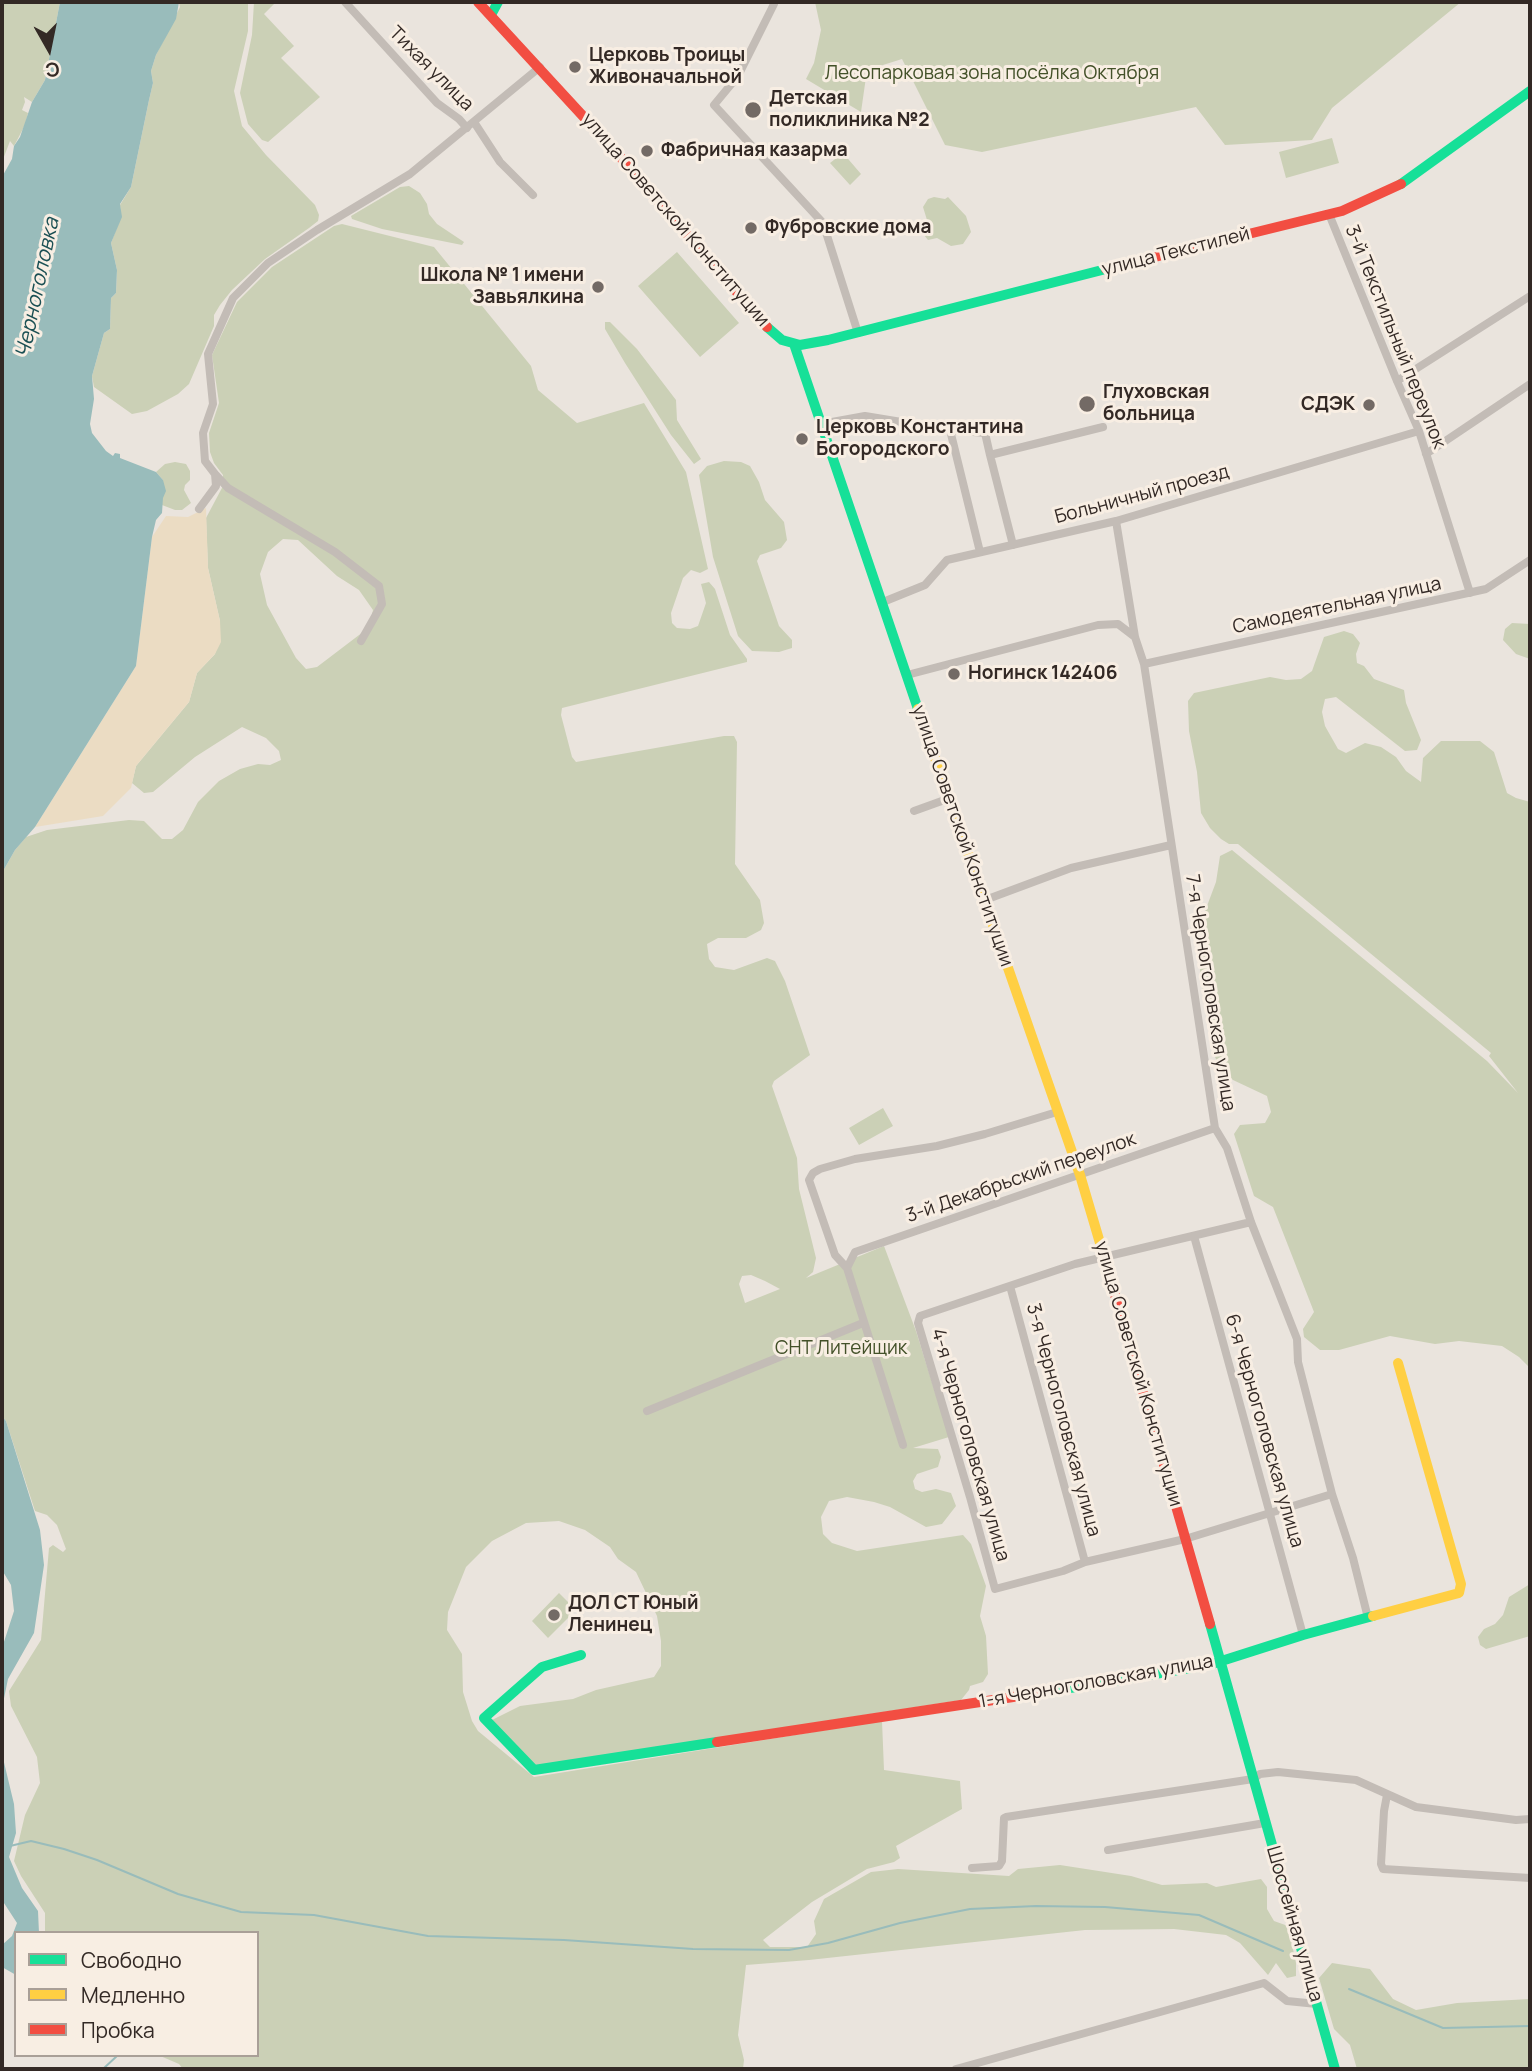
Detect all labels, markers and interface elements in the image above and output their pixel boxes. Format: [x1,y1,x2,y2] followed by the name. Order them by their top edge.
[14,14,84,84] north arrow
[384,22,478,116] street label: Тихая улица
[589,45,745,89] place label: Церковь Троицы Живоначальной
[43,56,61,84] text: С
[567,59,583,75] marker: Церковь Троицы Живоначальной
[825,63,1159,85] park label: Лесопарковая зона посёлка Октября
[769,88,930,132] place label: Детская поликлиника №2
[743,100,763,120] marker: Детская поликлиника №2
[576,109,774,331] street label: улица Советской Конституции
[661,140,848,162] place label: Фабричная казарма
[639,143,655,159] marker: Фабричная казарма
[11,215,65,361] water label: Черноголовка
[765,217,932,239] place label: Фубровские дома
[743,220,759,236] marker: Фубровские дома
[1340,222,1450,452] street label: 3-й Текстильный переулок
[1100,223,1252,281] street label: улица Текстилей
[420,265,584,309] place label: Школа № 1 имени Завьялкина
[590,279,606,295] marker: Школа № 1 имени Завьялкина
[1103,382,1210,426] place label: Глуховская больница
[1077,394,1097,414] marker: Глуховская больница
[1301,394,1355,416] place label: СДЭК
[1361,397,1377,413] marker: СДЭК
[816,417,1023,461] place label: Церковь Константина Богородского
[794,431,810,447] marker: Церковь Константина Богородского
[1052,461,1232,529] street label: Больничный проезд
[1231,573,1443,639] street label: Самодеятельная улица
[968,663,1118,685] place label: Ногинск 142406
[946,666,962,682] marker: Ногинск 142406
[906,702,1018,970] street label: улица Советской Конституции
[1180,873,1240,1113] street label: 7-я Черноголовская улица
[903,1128,1139,1228] street label: 3-й Декабрьский переулок
[1089,1239,1187,1509] street label: улица Советской Конституции
[1021,1301,1105,1539] street label: 3-я Черноголовская улица
[1220,1312,1308,1550] street label: 6-я Черноголовская улица
[926,1326,1014,1564] street label: 4-я Черноголовская улица
[775,1338,907,1360] park label: СНТ Литейщик
[568,1593,698,1637] place label: ДОЛ СТ Юный Ленинец
[546,1607,562,1623] marker: ДОЛ СТ Юный Ленинец
[977,1650,1215,1714] street label: 1-я Черноголовская улица
[1261,1844,1327,2004] street label: Шоссейная улица
[14,1931,259,2057] legend
[81,1946,182,1974] text: Свободно
[81,1981,185,2009] text: Медленно
[81,2016,155,2044] text: Пробка

